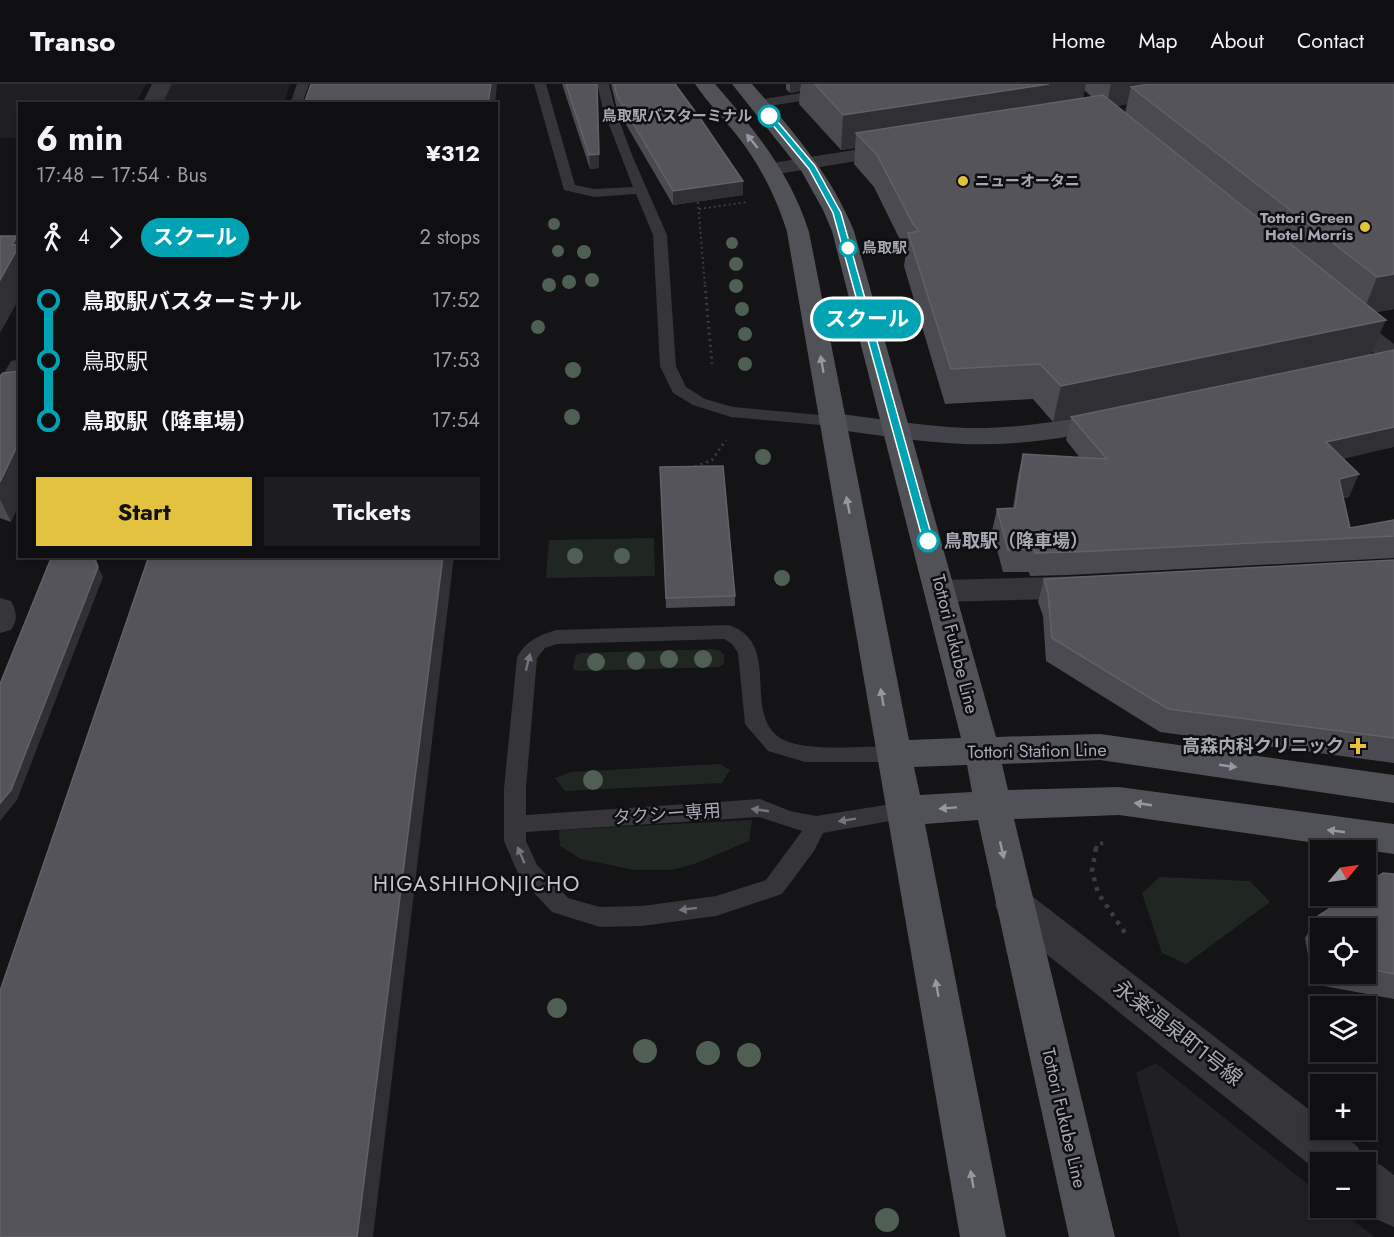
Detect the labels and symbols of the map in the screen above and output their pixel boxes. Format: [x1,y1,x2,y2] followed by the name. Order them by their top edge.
[602,105,752,127] place label: 鳥取駅バスターミナル
[758,105,780,127] marker: 鳥取駅バスターミナル
[745,133,758,149] one-way arrow
[975,170,1080,192] place label: ニューオータニ
[956,174,970,188] marker: ニューオータニ
[1260,207,1353,246] place label: Tottori Green Hotel Morris
[1358,220,1372,234] marker: Tottori Green Hotel Morris
[862,237,907,259] place label: 鳥取駅
[839,239,857,257] marker: 鳥取駅
[825,300,909,338] line badge: スクール
[817,354,826,373] one-way arrow
[843,495,852,514] one-way arrow
[944,528,1088,554] place label: 鳥取駅（降車場）
[917,530,939,552] marker: 鳥取駅（降車場）
[925,572,985,716] street label: Tottori Fukube Line
[524,653,534,671] one-way arrow
[878,687,887,706] one-way arrow
[1182,733,1344,759] place label: 高森内科クリニック
[967,737,1107,765] street label: Tottori Station Line
[1349,737,1367,755] marker: 高森内科クリニック
[1219,761,1238,770] one-way arrow
[612,797,722,831] street label: タクシー専用
[1133,799,1152,808] one-way arrow
[939,803,958,812] one-way arrow
[750,806,769,815] one-way arrow
[837,815,856,824] one-way arrow
[1326,826,1345,835] one-way arrow
[1310,840,1376,906] north arrow
[998,841,1008,860] one-way arrow
[516,845,526,863] one-way arrow
[373,869,581,899] district label: HIGASHIHONJICHO
[679,904,698,913] one-way arrow
[1107,973,1249,1093] street label: 永楽温泉町1号線
[933,978,942,997] one-way arrow
[1035,1045,1093,1191] street label: Tottori Fukube Line
[968,1170,977,1189] one-way arrow

